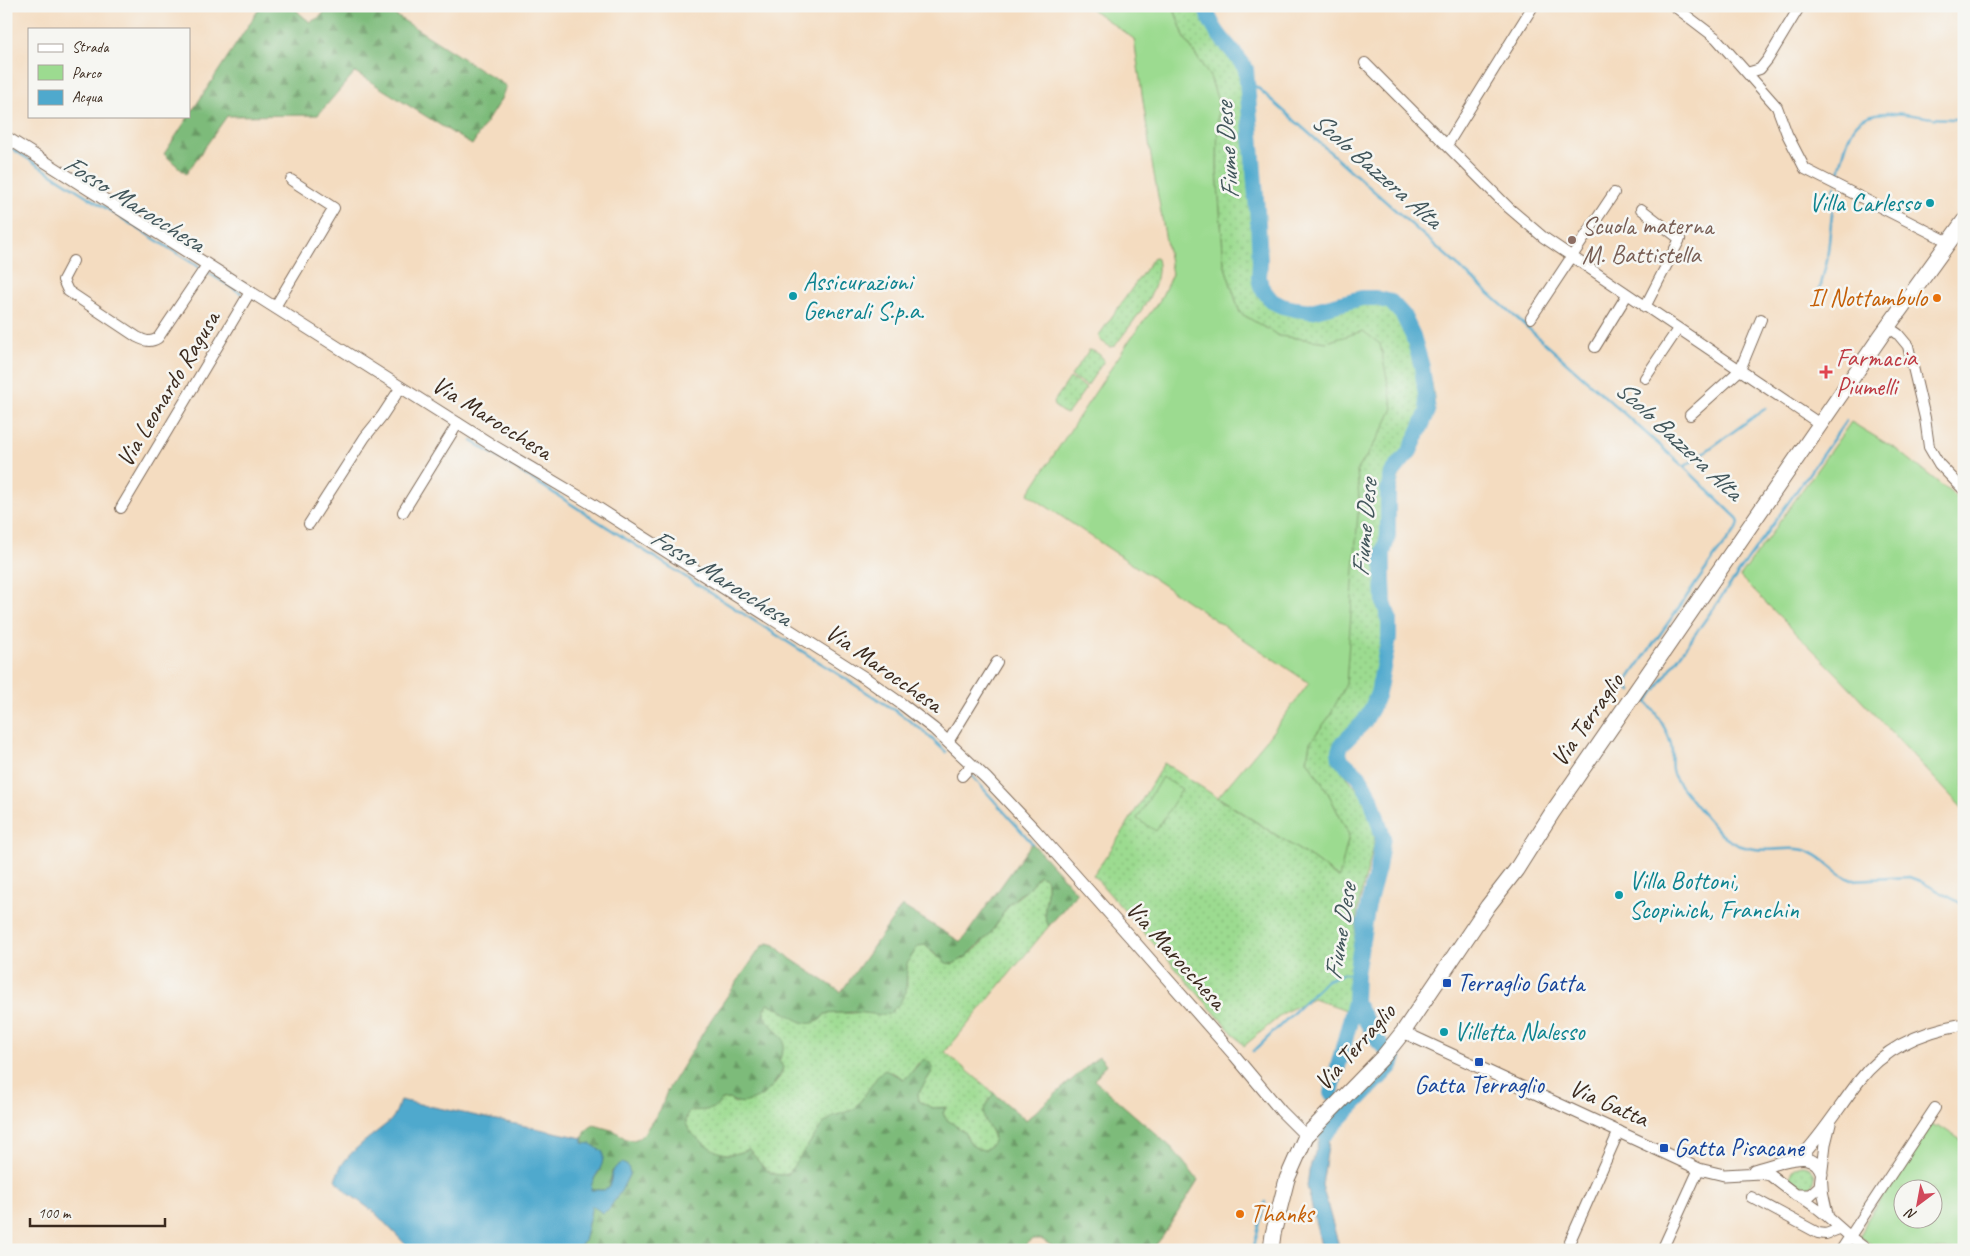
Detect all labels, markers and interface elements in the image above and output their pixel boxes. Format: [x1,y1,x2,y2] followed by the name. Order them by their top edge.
[28,28,190,118] legend
[72,38,109,57] text: Strada
[72,64,103,83] text: Parco
[72,88,103,107] text: Acqua
[1207,98,1247,200] water label: Fiume Dese
[1305,104,1451,238] water label: Scolo Bazzera Alta
[58,147,213,261] water label: Fosso Marocchesa
[1809,187,1923,219] place label: Villa Carlesso
[1924,197,1936,209] marker: Villa Carlesso
[1582,210,1716,271] place label: Scuola materna M. Battistella
[1566,234,1578,246] marker: Scuola materna M. Battistella
[803,266,924,327] place label: Assicurazioni Generali S.p.a.
[1809,282,1928,314] place label: Il Nottambulo
[787,290,799,302] marker: Assicurazioni Generali S.p.a.
[1931,292,1943,304] marker: Il Nottambulo
[109,303,229,473] street label: Via Leonardo Ragusa
[1836,342,1919,403] place label: Farmacia Piumelli
[1820,366,1832,378] marker: Farmacia Piumelli
[426,368,560,469] street label: Via Marocchesa
[1609,373,1752,510] water label: Scolo Bazzera Alta
[1343,475,1385,578] water label: Fiume Dese
[645,521,800,635] water label: Fosso Marocchesa
[819,616,951,722] street label: Via Marocchesa
[1543,666,1631,773] street label: Via Terraglio
[1629,865,1799,926] place label: Villa Bottoni, Scopinich, Franchin
[1316,878,1364,982] water label: Fiume Dese
[1613,889,1625,901] marker: Villa Bottoni, Scopinich, Franchin
[1119,894,1235,1018] street label: Via Marocchesa
[1457,967,1587,999] place label: Terraglio Gatta
[1441,977,1453,989] marker: Terraglio Gatta
[1307,996,1403,1097] street label: Via Terraglio
[1454,1016,1586,1048] place label: Villetta Nalesso
[1438,1026,1450,1038] marker: Villetta Nalesso
[1473,1056,1485,1068] marker: Gatta Terraglio
[1414,1069,1545,1101] place label: Gatta Terraglio
[1564,1071,1655,1135] street label: Via Gatta
[1674,1132,1806,1164] place label: Gatta Pisacane
[1658,1142,1670,1154] marker: Gatta Pisacane
[1892,1178,1942,1228] north arrow
[30,1196,165,1228] scale bar
[1250,1198,1316,1230] place label: Thanks
[38,1204,72,1223] text: 100 m
[1901,1204,1920,1224] text: N
[1234,1208,1246,1220] marker: Thanks

